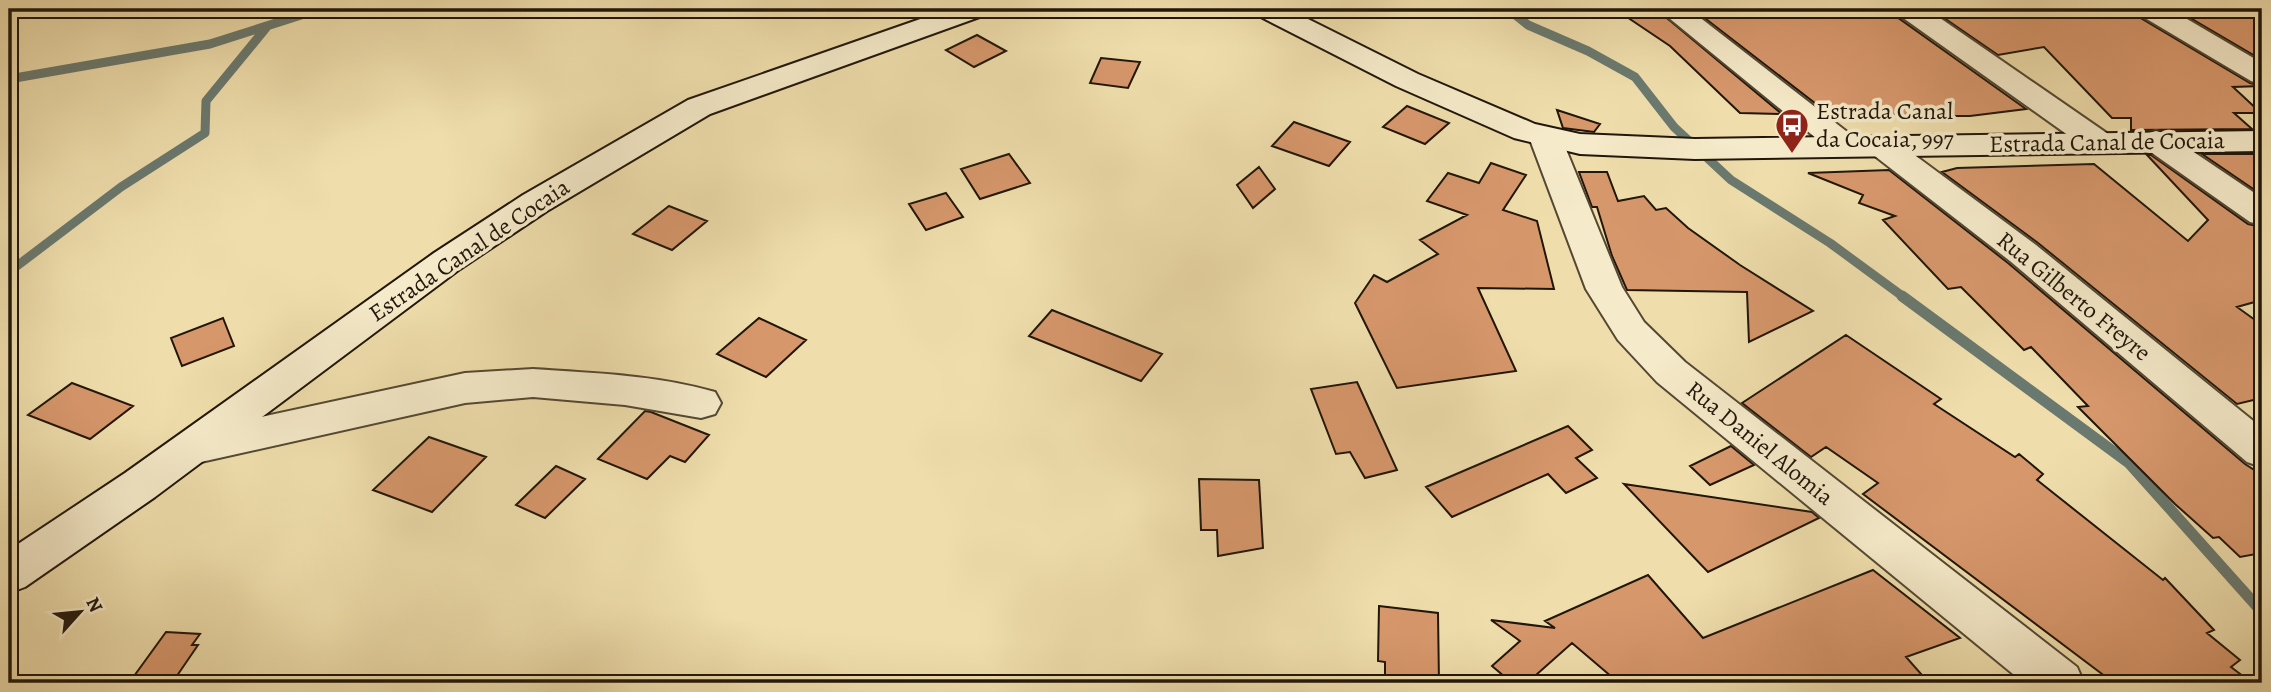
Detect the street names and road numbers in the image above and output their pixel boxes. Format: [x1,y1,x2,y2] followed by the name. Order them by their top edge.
[1989,124,2226,160] street label: Estrada Canal de Cocaia
[362,170,576,329] street label: Estrada Canal de Cocaia
[1990,224,2158,368] street label: Rua Gilberto Freyre
[1679,373,1841,513] street label: Rua Daniel Alomia

